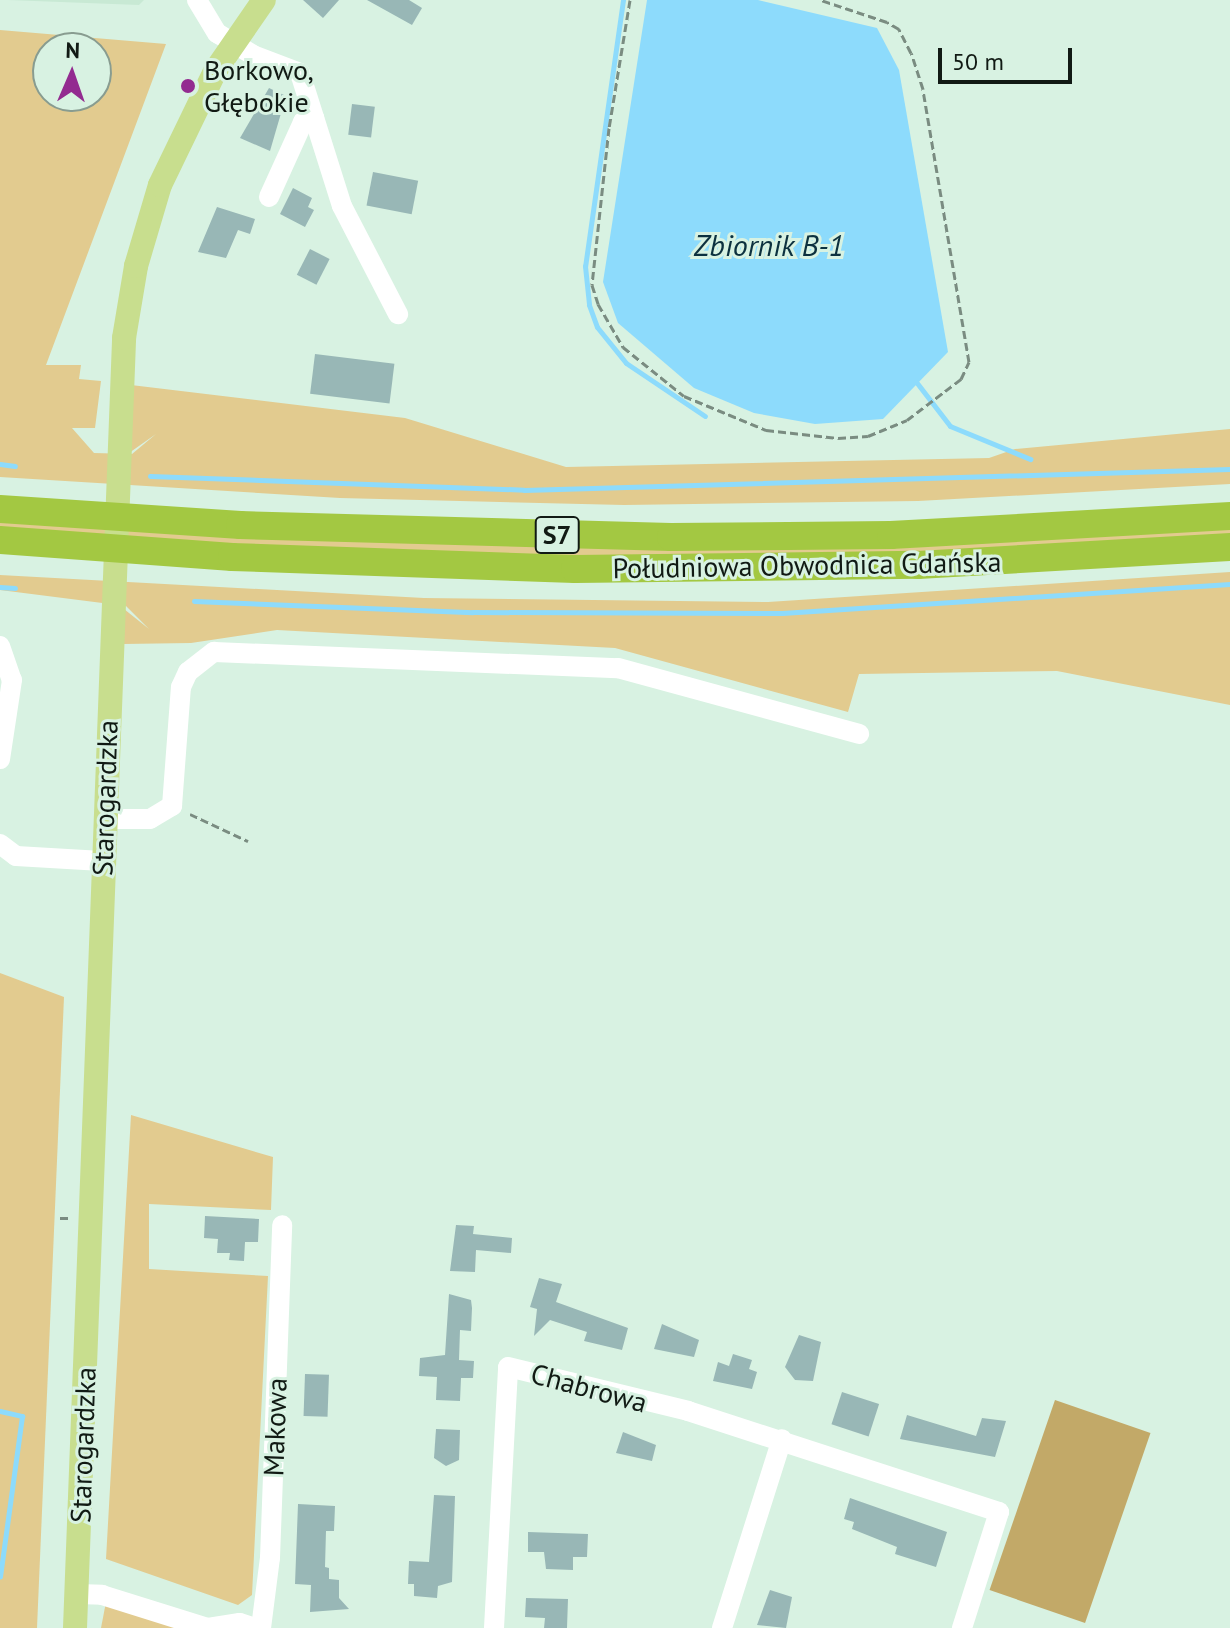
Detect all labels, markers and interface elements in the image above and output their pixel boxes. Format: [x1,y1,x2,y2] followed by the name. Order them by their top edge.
[32,32,112,112] north arrow
[942,32,1076,82] scale bar
[65,36,80,64] text: N
[952,46,1004,77] text: 50 m
[204,53,314,119] place label: Borkowo, Głębokie
[179,77,197,95] marker: Borkowo, Głębokie
[693,227,845,263] water label: Zbiornik B-1
[533,513,581,557] road number: S7
[612,545,1002,585] street label: Południowa Obwodnica Gdańska
[85,719,125,877] street label: Starogardzka
[527,1356,651,1420] street label: Chabrowa
[63,1366,103,1524] street label: Starogardzka
[256,1377,294,1477] street label: Makowa

